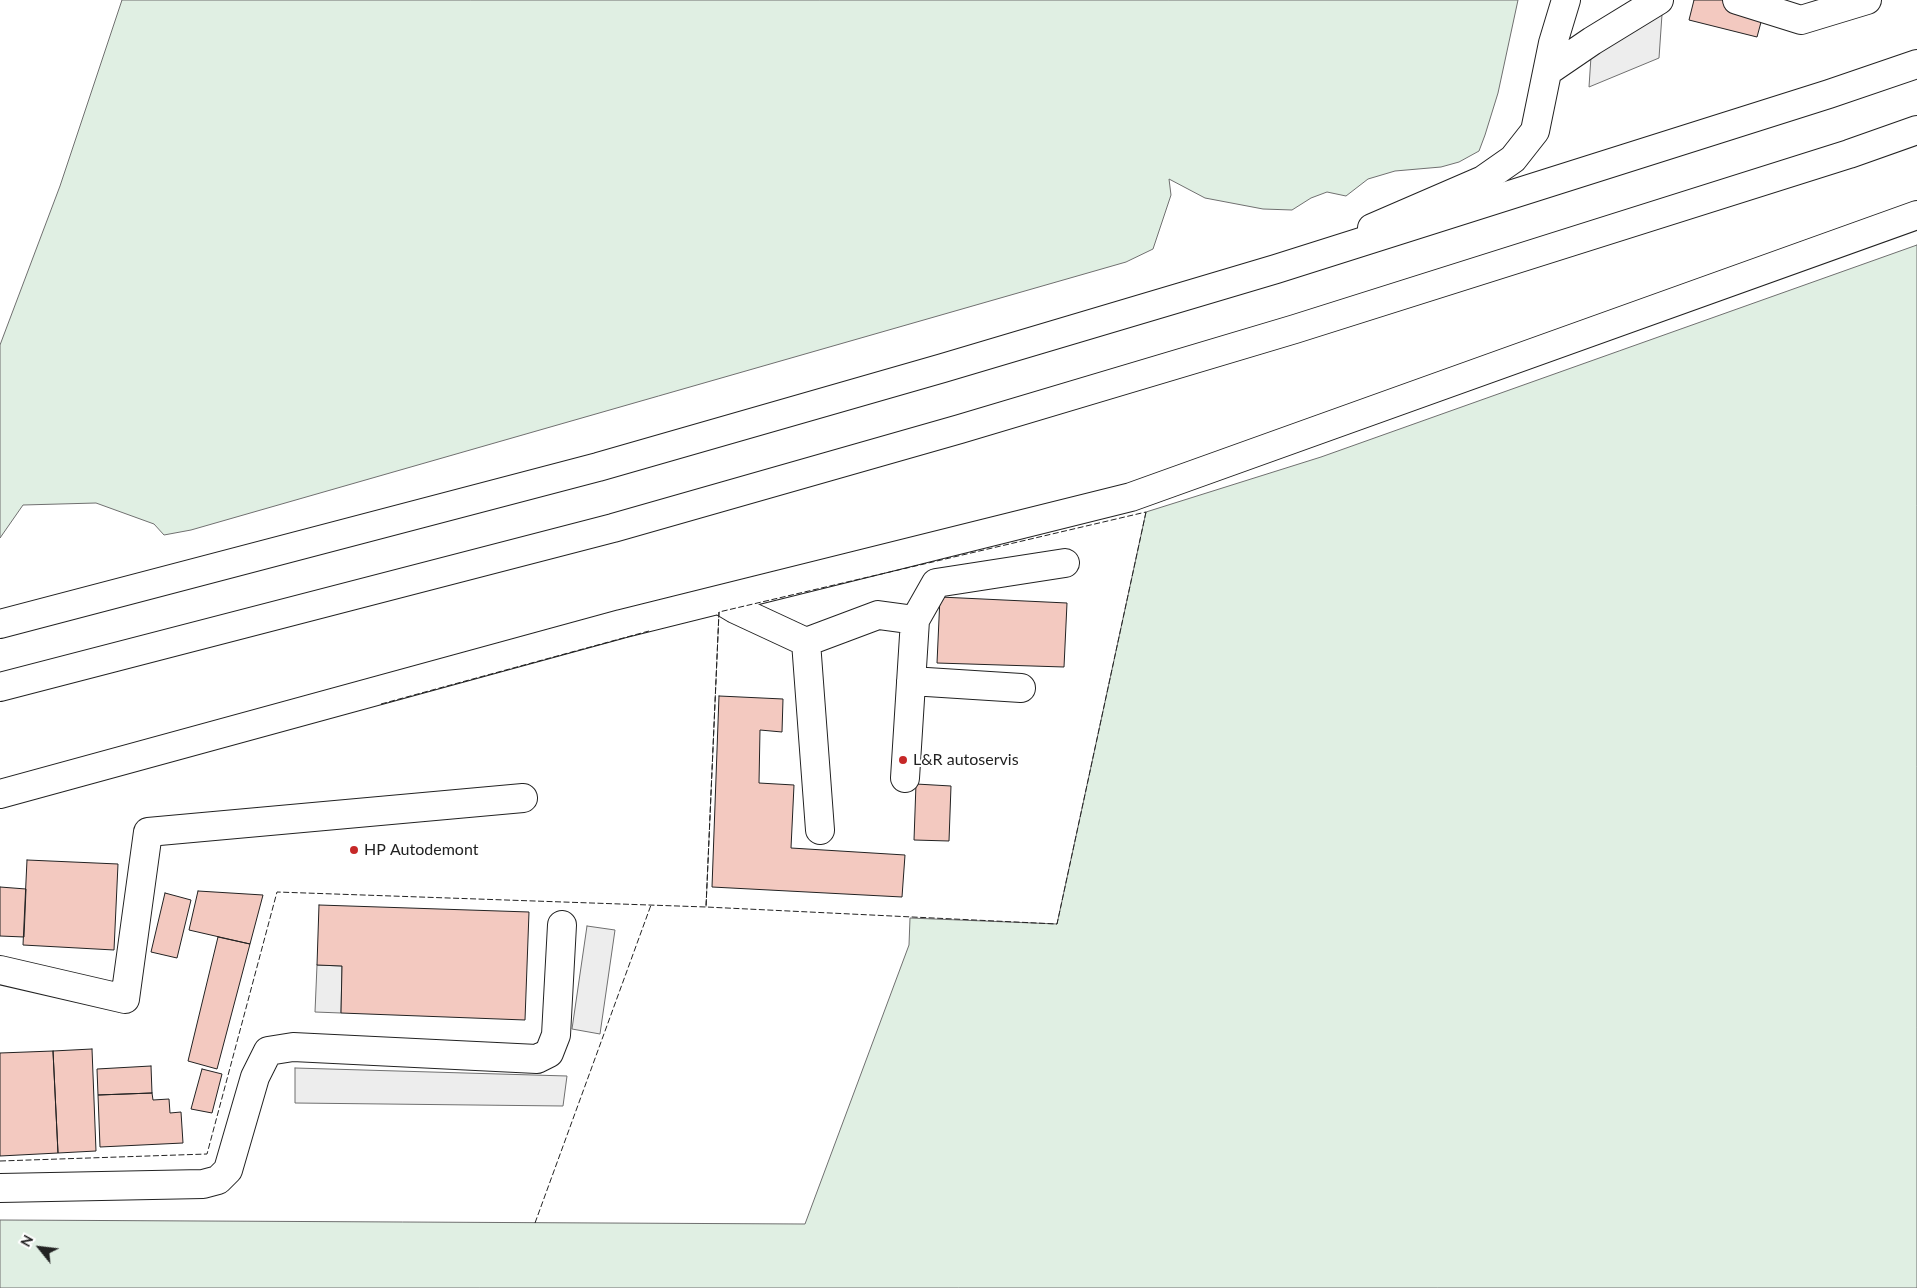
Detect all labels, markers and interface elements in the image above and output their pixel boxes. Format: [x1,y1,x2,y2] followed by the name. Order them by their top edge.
[913,750,1019,770] place label: L&R autoservis
[897,754,909,766] marker: L&R autoservis
[364,840,478,860] place label: HP Autodemont
[348,844,360,856] marker: HP Autodemont
[15,1223,65,1273] north arrow
[16,1232,36,1249] text: N

